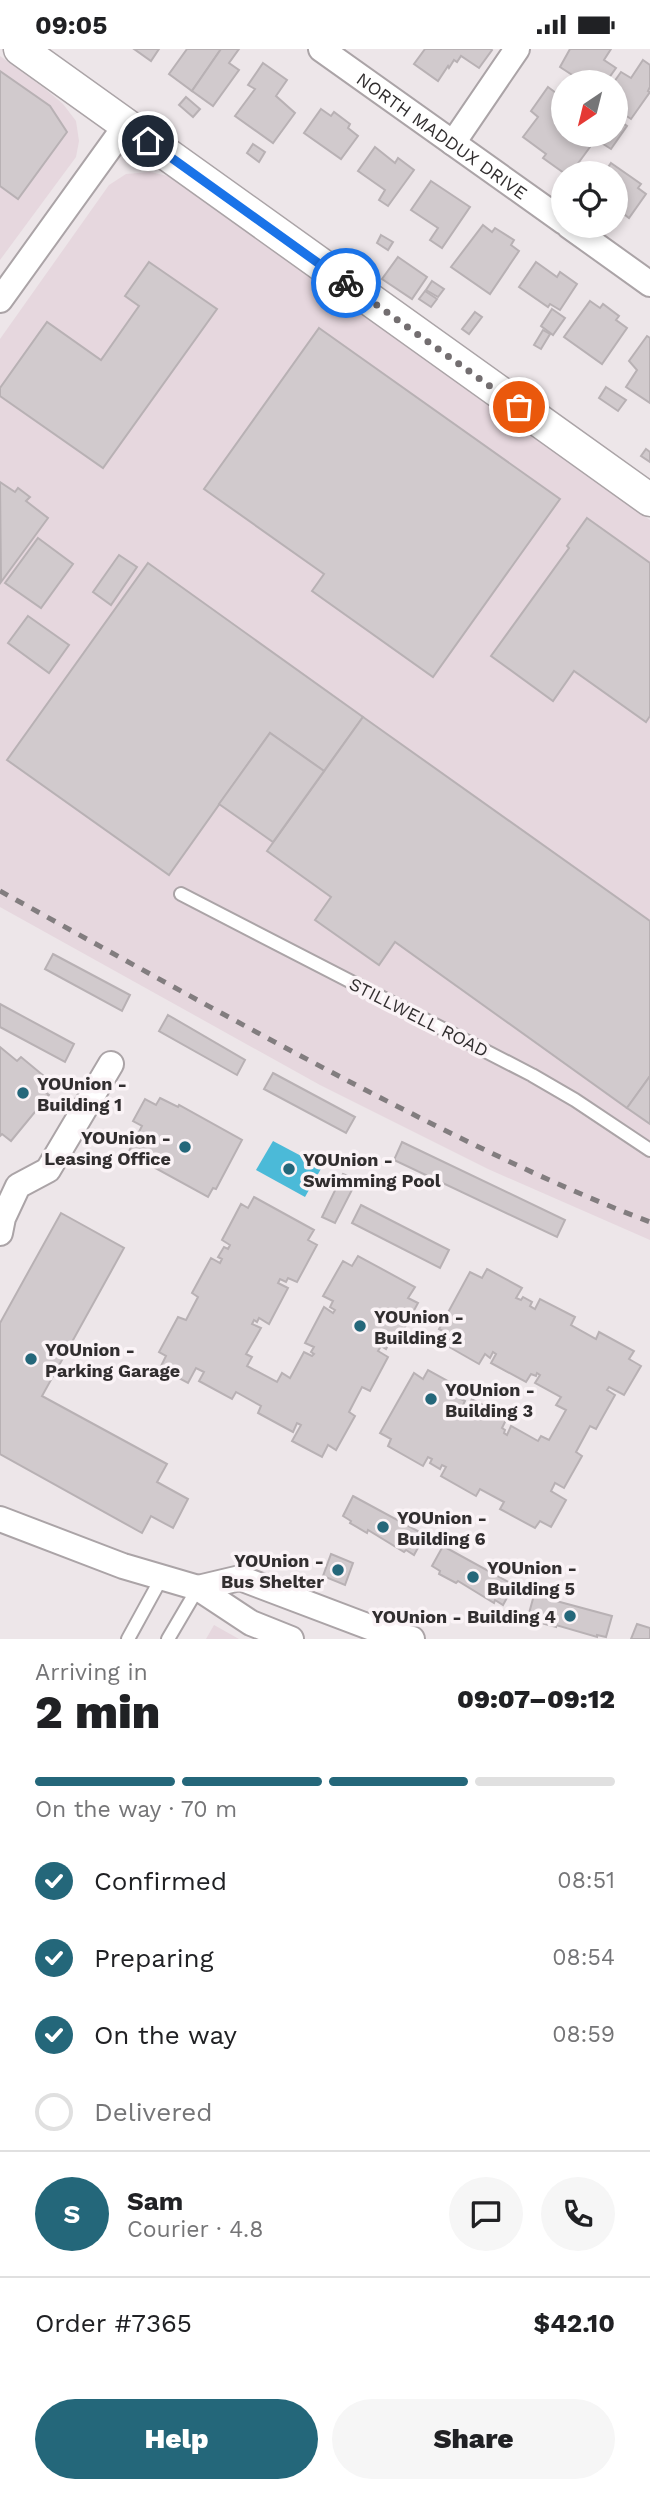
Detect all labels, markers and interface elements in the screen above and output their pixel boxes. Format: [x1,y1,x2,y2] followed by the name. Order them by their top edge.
[35,10,107,40] text: 09:05
[353,67,532,203] street label: NORTH MADDUX DRIVE
[551,70,628,147] north arrow
[551,70,628,238] map controls
[118,111,178,171] pin
[129,122,167,160] icon: home
[551,161,628,238] button: locate
[311,248,381,318] courier
[327,264,365,302] icon: bike
[489,377,549,437] pin
[500,388,538,426] icon: bag
[346,973,492,1061] street label: STILLWELL ROAD
[37,1073,127,1115] place label: YOUnion - Building 1
[15,1085,31,1101] marker: YOUnion - Building 1
[44,1127,171,1169] place label: YOUnion - Leasing Office
[177,1139,193,1155] marker: YOUnion - Leasing Office
[303,1149,441,1191] place label: YOUnion - Swimming Pool
[281,1161,297,1177] marker: YOUnion - Swimming Pool
[374,1306,464,1348] place label: YOUnion - Building 2
[352,1318,368,1334] marker: YOUnion - Building 2
[45,1339,180,1381] place label: YOUnion - Parking Garage
[23,1351,39,1367] marker: YOUnion - Parking Garage
[445,1379,535,1421] place label: YOUnion - Building 3
[423,1391,439,1407] marker: YOUnion - Building 3
[397,1507,487,1549] place label: YOUnion - Building 6
[375,1519,391,1535] marker: YOUnion - Building 6
[221,1550,324,1592] place label: YOUnion - Bus Shelter
[487,1557,577,1599] place label: YOUnion - Building 5
[330,1562,346,1578] marker: YOUnion - Bus Shelter
[465,1569,481,1585] marker: YOUnion - Building 5
[372,1606,556,1627] place label: YOUnion - Building 4
[562,1608,578,1624] marker: YOUnion - Building 4
[35,1659,148,1686] text: Arriving in
[457,1684,615,1714] text: 09:07–09:12
[35,1685,160,1739] text: 2 min
[35,1796,237,1823] text: On the way · 70 m
[35,1862,73,1900] icon: check
[94,1866,227,1896] text: Confirmed
[557,1867,615,1894] text: 08:51
[35,1939,73,1977] icon: check
[94,1943,214,1973] text: Preparing
[552,1944,615,1971] text: 08:54
[35,2016,73,2054] icon: check
[94,2020,237,2050] text: On the way
[552,2021,615,2048] text: 08:59
[94,2097,213,2127] text: Delivered
[449,2177,523,2251] button: chat
[541,2177,615,2251] button: phone
[127,2186,183,2216] text: Sam
[64,2199,80,2229] text: S
[127,2216,263,2243] text: Courier · 4.8
[35,2308,192,2338] text: Order #7365
[533,2308,615,2338] text: $42.10
[35,2399,318,2479] button: Help
[332,2399,615,2479] button: Share

